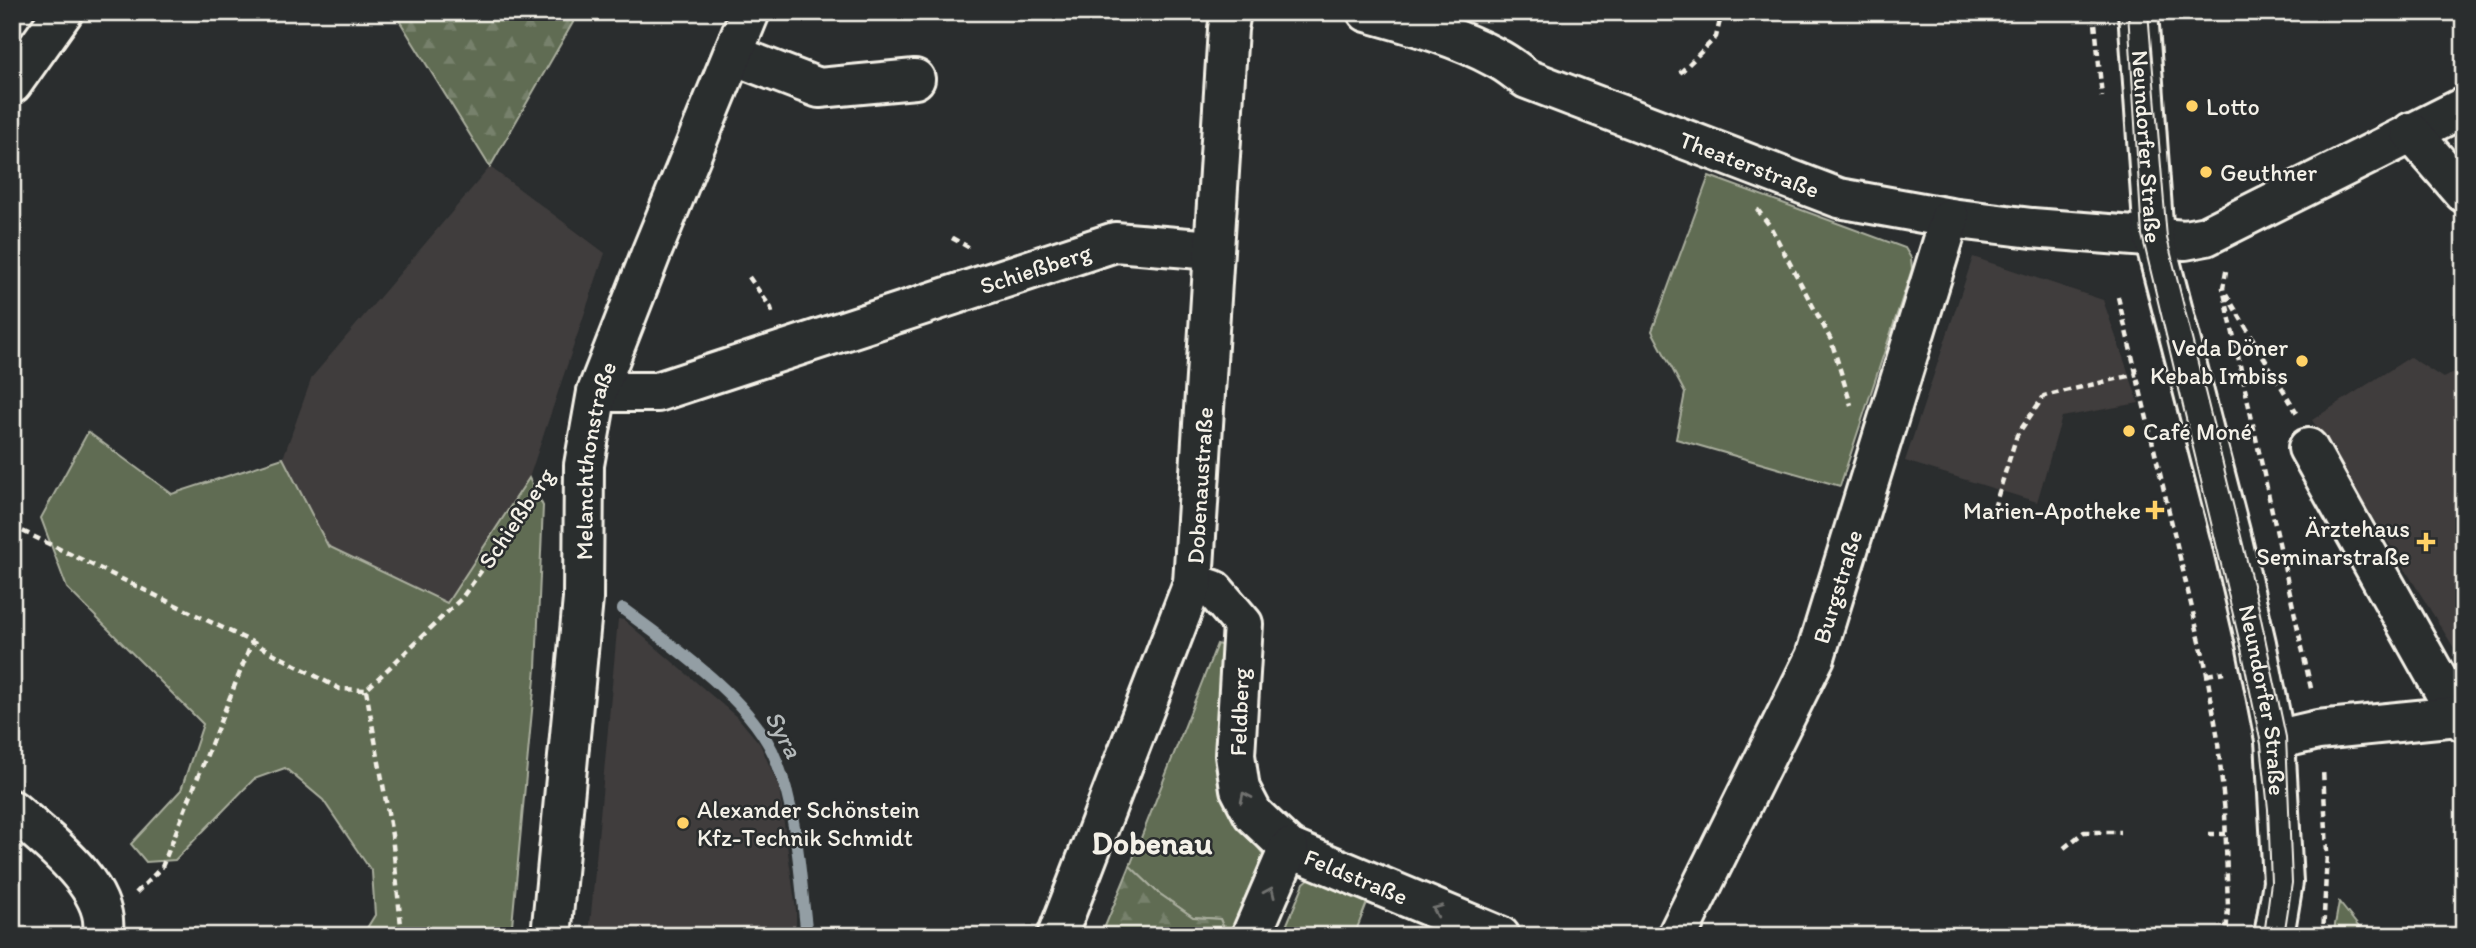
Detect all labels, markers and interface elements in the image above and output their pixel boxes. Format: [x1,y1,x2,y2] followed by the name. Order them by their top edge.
[2126,49,2169,244] street label: Neundorfer Straße
[2206,92,2260,121] place label: Lotto
[2184,98,2200,114] marker: Lotto
[1675,124,1824,204] street label: Theaterstraße
[2220,158,2318,187] place label: Geuthner
[2198,164,2214,180] marker: Geuthner
[976,236,1095,300] street label: Schießberg
[2150,333,2288,390] place label: Veda Döner Kebab Imbiss
[2294,353,2310,369] marker: Veda Döner Kebab Imbiss
[569,357,622,560] street label: Melanchthonstraße
[1180,406,1219,565] street label: Dobenaustraße
[2143,417,2252,446] place label: Café Moné
[2121,423,2137,439] marker: Café Moné
[472,462,561,574] street label: Schießberg
[1963,496,2141,525] place label: Marien-Apotheke
[2147,502,2163,518] marker: Marien-Apotheke
[2256,514,2410,571] place label: Ärztehaus Seminarstraße
[1806,526,1868,647] street label: Burgstraße
[2416,532,2436,552] marker: Ärztehaus Seminarstraße
[2233,602,2293,796] street label: Neundorfer Straße
[1223,667,1255,757] street label: Feldberg
[758,704,810,764] water label: Syra
[1239,792,1253,804] one-way arrow
[697,795,920,852] place label: Alexander Schönstein Kfz-Technik Schmidt
[675,815,691,831] marker: Alexander Schönstein Kfz-Technik Schmidt
[1092,824,1213,862] district label: Dobenau
[1300,842,1412,911] street label: Feldstraße
[1262,887,1276,899] one-way arrow
[1432,904,1444,918] one-way arrow

